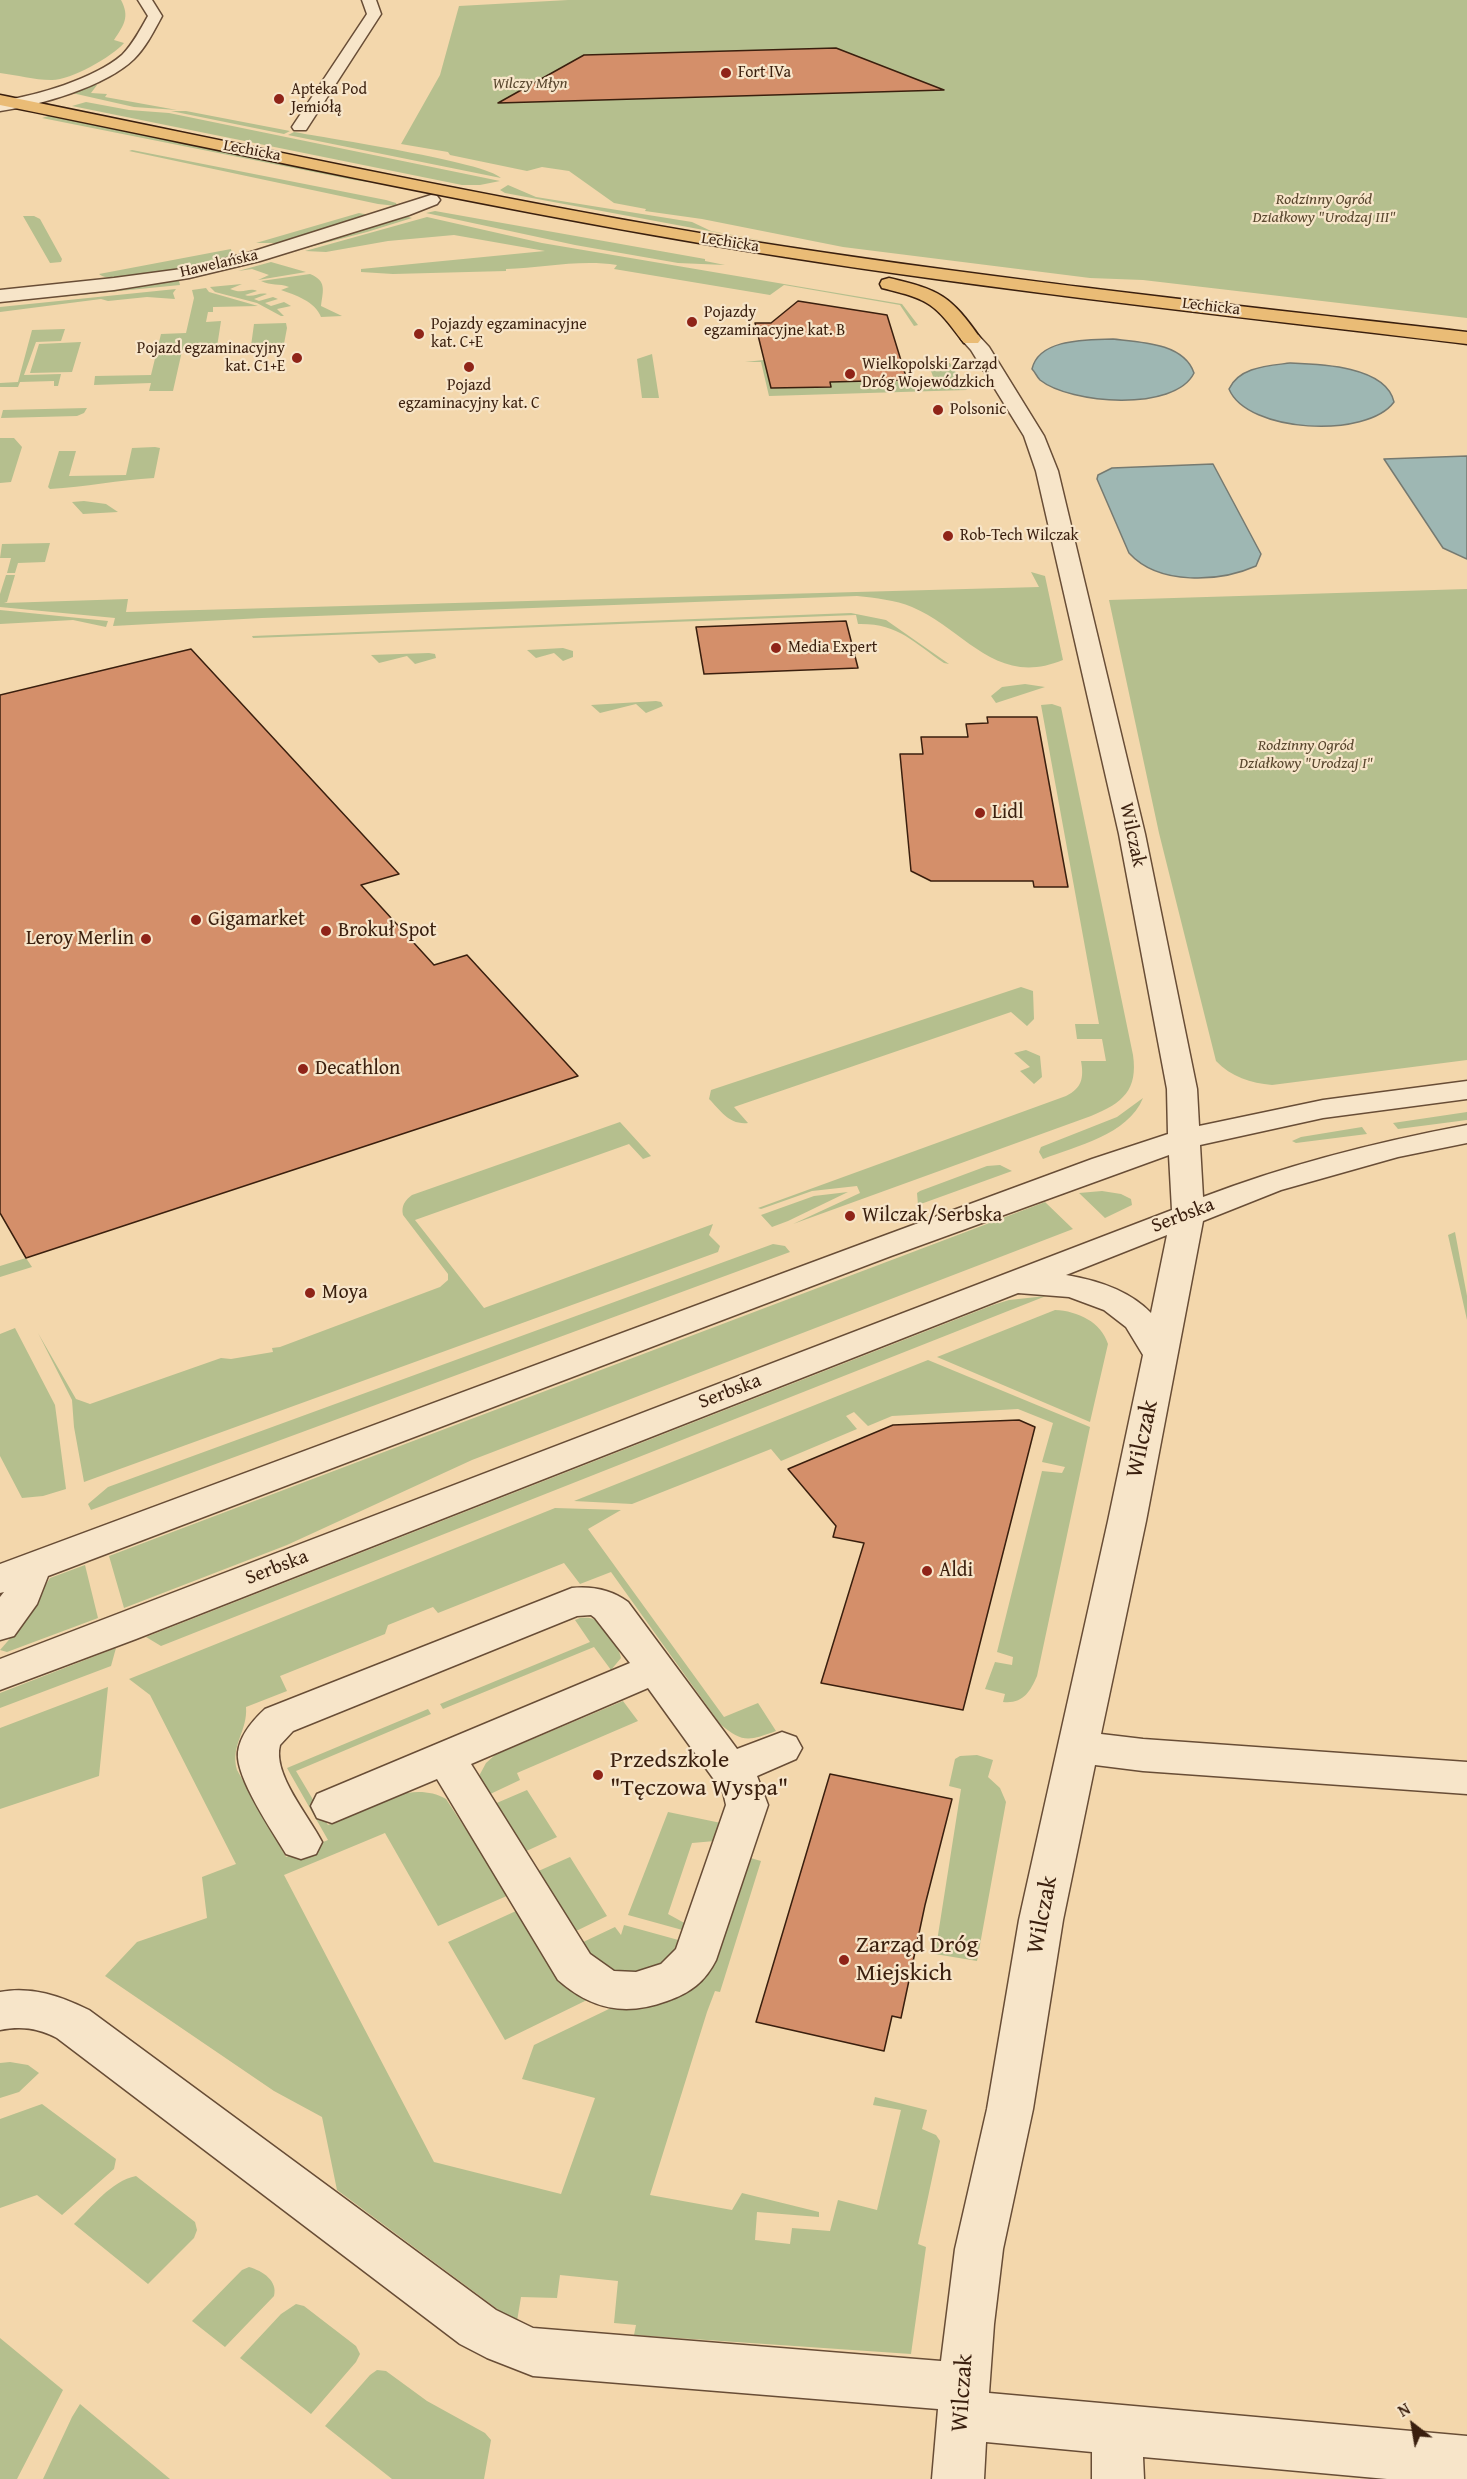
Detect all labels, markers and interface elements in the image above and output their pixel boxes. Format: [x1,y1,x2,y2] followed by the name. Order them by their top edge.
[738,63,791,83] place label: Fort IVa
[719,66,733,80] marker: Fort IVa
[492,74,568,94] park label: Wilczy Młyn
[291,80,367,118] place label: Apteka Pod Jemiołą
[272,92,286,106] marker: Apteka Pod Jemiołą
[222,136,282,166] street label: Lechicka
[1252,190,1396,228] park label: Rodzinny Ogród Działkowy "Urodzaj III"
[700,229,760,257] street label: Lechicka
[178,246,260,282] street label: Hawelańska
[1181,294,1241,320] street label: Lechicka
[704,303,845,341] place label: Pojazdy egzaminacyjne kat. B
[431,315,587,353] place label: Pojazdy egzaminacyjne kat. C+E
[685,315,699,329] marker: Pojazdy egzaminacyjne kat. B
[412,327,426,341] marker: Pojazdy egzaminacyjne kat. C+E
[137,339,285,377] place label: Pojazd egzaminacyjny kat. C1+E
[290,351,304,365] marker: Pojazd egzaminacyjny kat. C1+E
[862,355,998,393] place label: Wielkopolski Zarząd Dróg Wojewódzkich
[462,360,476,374] marker: Pojazd egzaminacyjny kat. C
[843,367,857,381] marker: Wielkopolski Zarząd Dróg Wojewódzkich
[398,376,540,414] place label: Pojazd egzaminacyjny kat. C
[950,400,1006,420] place label: Polsonic
[931,403,945,417] marker: Polsonic
[960,526,1079,546] place label: Rob-Tech Wilczak
[941,529,955,543] marker: Rob-Tech Wilczak
[788,638,877,658] place label: Media Expert
[769,641,783,655] marker: Media Expert
[1239,736,1373,774] park label: Rodzinny Ogród Działkowy "Urodzaj I"
[1113,800,1151,870] street label: Wilczak
[992,801,1024,825] place label: Lidl
[973,806,987,820] marker: Lidl
[208,908,305,932] place label: Gigamarket
[189,913,203,927] marker: Gigamarket
[338,919,437,943] place label: Brokuł Spot
[319,924,333,938] marker: Brokuł Spot
[26,927,134,951] place label: Leroy Merlin
[139,932,153,946] marker: Leroy Merlin
[315,1057,400,1081] place label: Decathlon
[296,1062,310,1076] marker: Decathlon
[1148,1193,1218,1239] street label: Serbska
[862,1204,1002,1228] place label: Wilczak/Serbska
[843,1209,857,1223] marker: Wilczak/Serbska
[322,1281,368,1305] place label: Moya
[303,1286,317,1300] marker: Moya
[695,1369,765,1415] street label: Serbska
[1121,1398,1165,1480] street label: Wilczak
[242,1545,312,1591] street label: Serbska
[939,1559,973,1583] place label: Aldi
[920,1564,934,1578] marker: Aldi
[610,1747,788,1803] place label: Przedszkole "Tęczowa Wyspa"
[591,1768,605,1782] marker: Przedszkole "Tęczowa Wyspa"
[1021,1874,1065,1956] street label: Wilczak
[856,1932,979,1988] place label: Zarząd Dróg Miejskich
[837,1953,851,1967] marker: Zarząd Dróg Miejskich
[946,2353,980,2433] street label: Wilczak
[1383,2395,1443,2455] north arrow
[1393,2397,1414,2423] text: N

